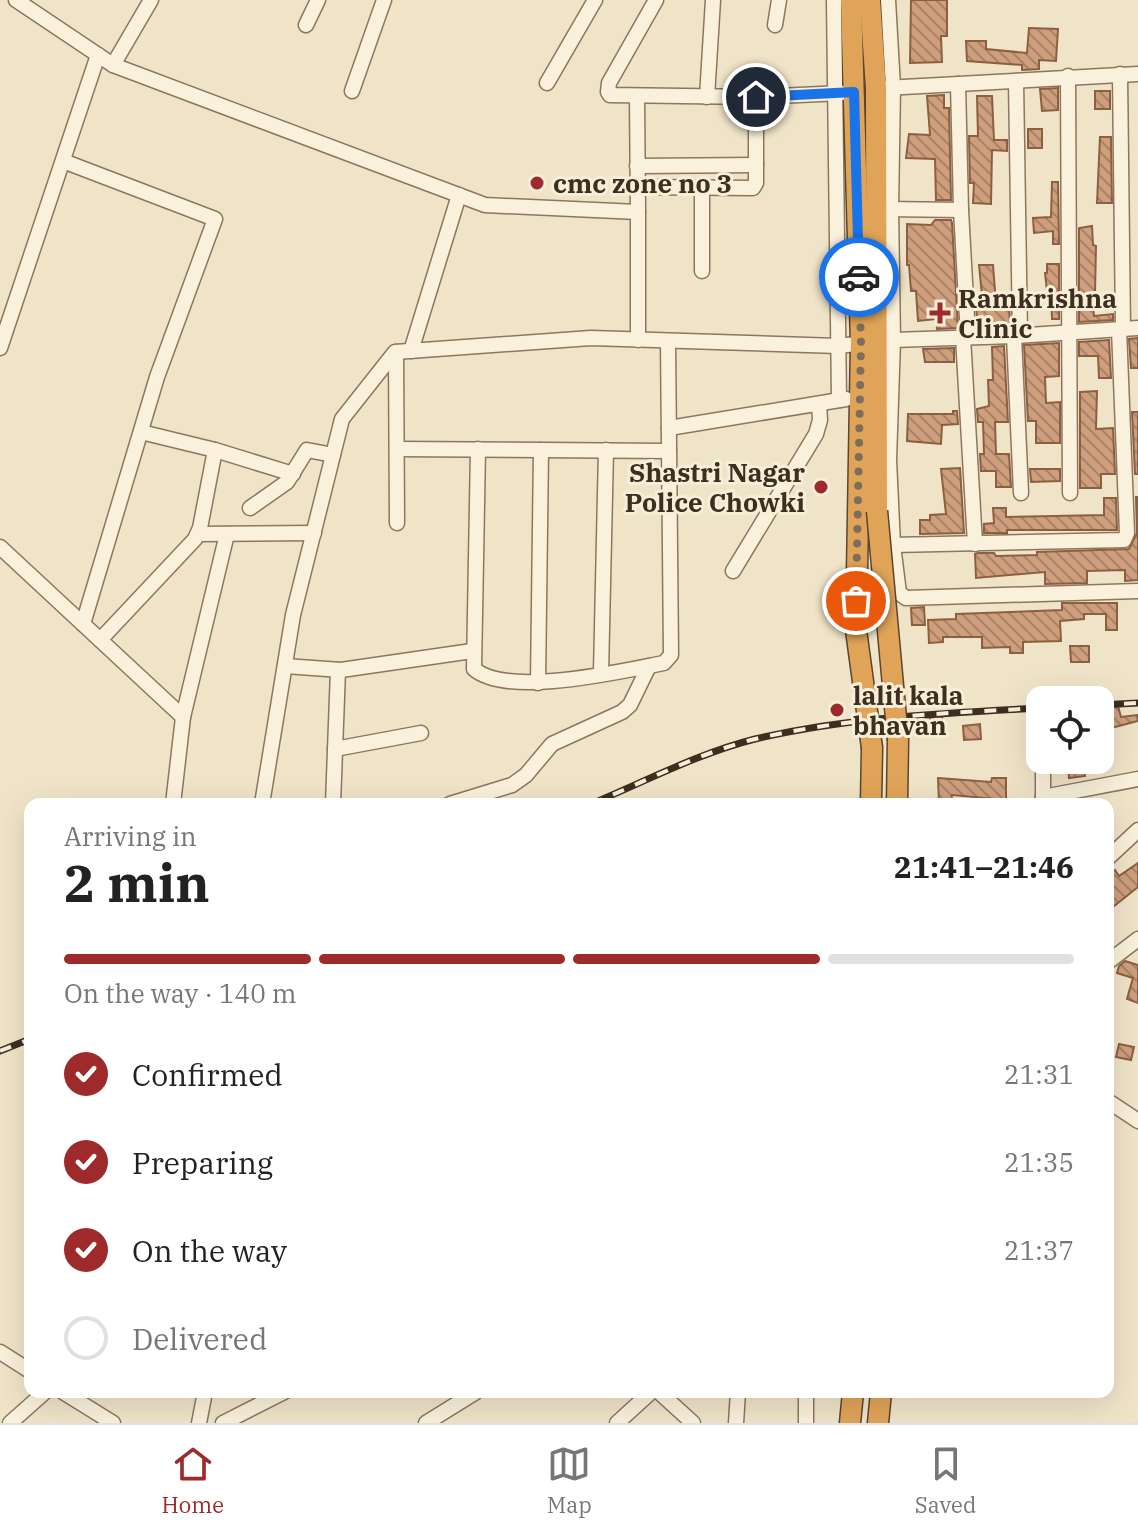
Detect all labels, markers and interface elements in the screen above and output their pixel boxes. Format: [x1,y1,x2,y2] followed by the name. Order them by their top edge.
[722,63,790,131] pin
[734,75,778,119] icon: home
[553,166,732,200] place label: cmc zone no 3
[528,174,546,192] marker: cmc zone no 3
[819,237,899,317] courier
[837,255,881,299] icon: car
[958,281,1117,345] place label: Ramkrishna Clinic
[929,302,951,324] marker: Ramkrishna Clinic
[625,455,805,519] place label: Shastri Nagar Police Chowki
[812,478,830,496] marker: Shastri Nagar Police Chowki
[822,567,890,635] pin
[834,579,878,623] icon: bag
[853,678,964,742] place label: lalit kala bhavan
[1026,686,1114,774] map controls
[1026,686,1114,774] button: locate
[828,701,846,719] marker: lalit kala bhavan
[64,819,197,853] text: Arriving in
[894,847,1074,886] text: 21:41–21:46
[64,849,210,916] text: 2 min
[64,976,297,1010] text: On the way · 140 m
[64,1052,108,1096] icon: check
[132,1055,283,1094] text: Confirmed
[1004,1057,1074,1091] text: 21:31
[64,1140,108,1184] icon: check
[132,1143,273,1182] text: Preparing
[1004,1145,1074,1179] text: 21:35
[64,1228,108,1272] icon: check
[132,1231,287,1270] text: On the way
[1004,1233,1074,1267] text: 21:37
[132,1319,267,1358] text: Delivered
[162,1442,224,1519] tab: Home
[547,1442,592,1519] tab: Map
[915,1442,976,1519] tab: Saved

